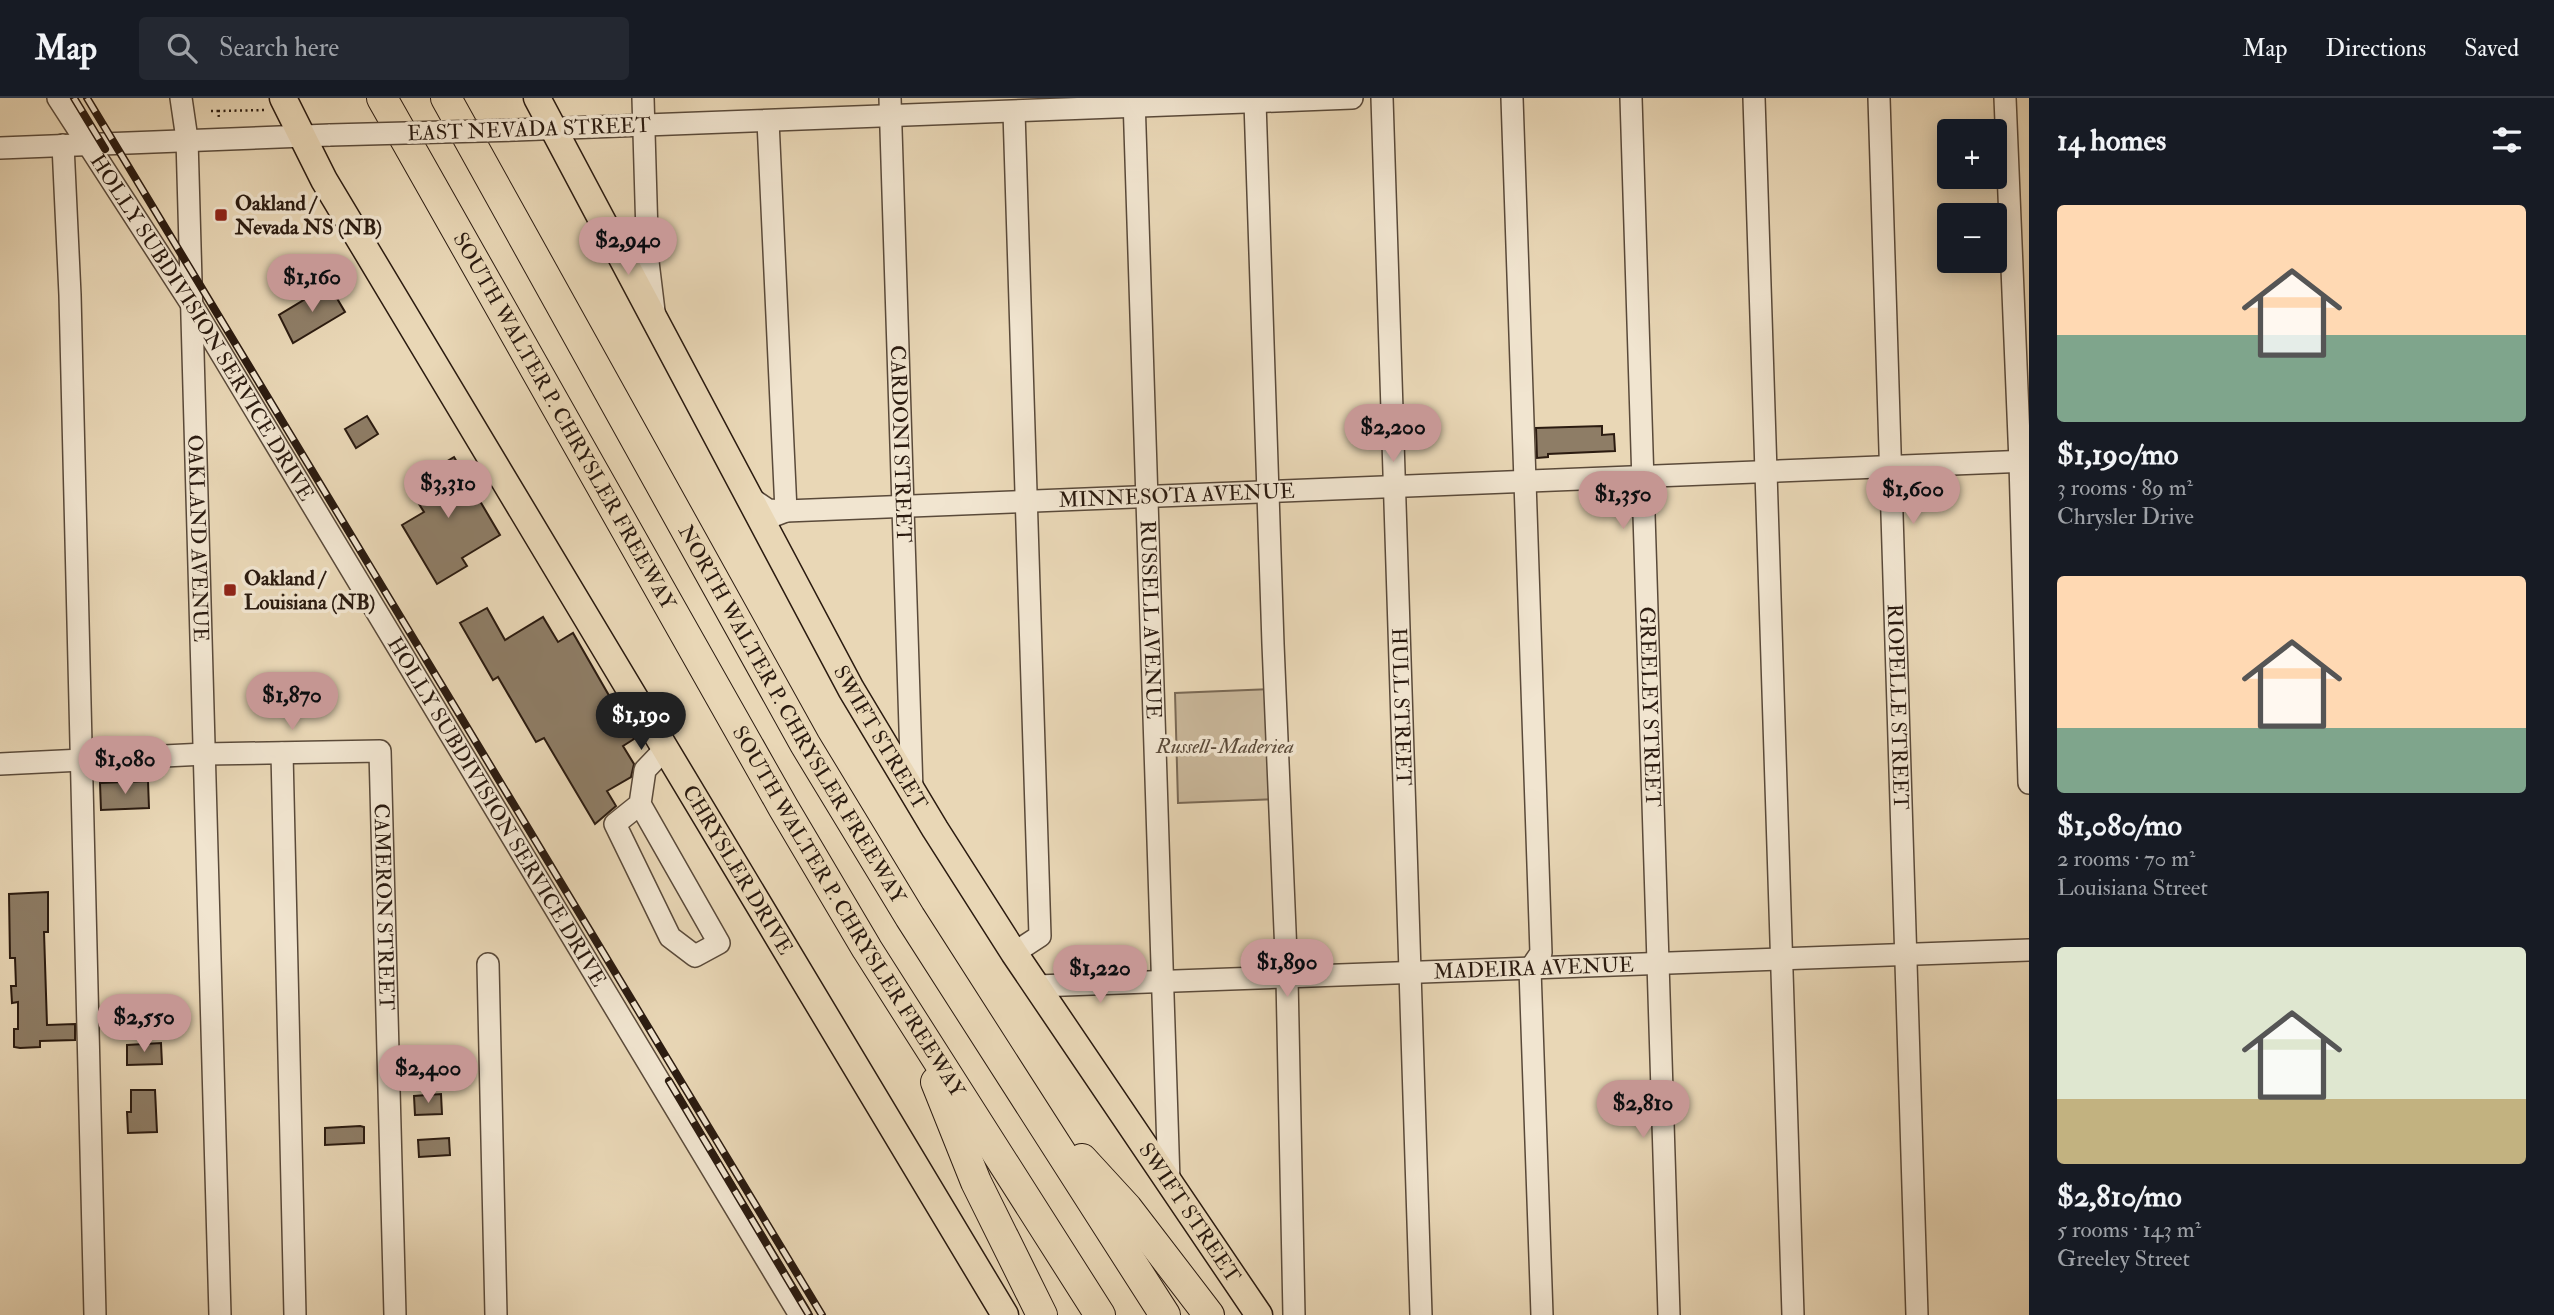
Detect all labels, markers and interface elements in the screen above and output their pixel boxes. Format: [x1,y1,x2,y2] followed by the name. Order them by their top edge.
[139,17,629,80] search box
[35,28,97,69] text: Map
[163,29,201,67] icon: search
[219,32,339,64] text: Search here
[2242,33,2287,64] text: Map
[2325,33,2426,64] text: Directions
[2464,33,2519,64] text: Saved
[407,112,652,147] street label: EAST NEVADA STREET
[1937,119,2007,273] map controls
[1937,119,2007,189] button: +
[2488,121,2526,159] icon: filters
[2057,122,2166,159] text: 14 homes
[84,149,320,506] street label: HOLLY SUBDIVISION SERVICE DRIVE
[234,190,382,241] place label: Oakland / Nevada NS (NB)
[1937,203,2007,273] button: −
[213,207,229,223] marker: Oakland / Nevada NS (NB)
[571,218,685,277] pin: $2,940
[595,225,661,254] text: $2,940
[447,228,682,615] street label: SOUTH WALTER P. CHRYSLER FREEWAY
[2229,250,2355,376] icon: home
[255,254,369,314] pin: $1,160
[283,262,341,291] text: $1,160
[884,345,917,543] street label: CARDONI STREET
[1336,404,1450,464] pin: $2,200
[1360,412,1426,441] text: $2,200
[181,434,214,643] street label: OAKLAND AVENUE
[2057,436,2179,473] text: $1,190/mo
[391,460,505,520] pin: $3,310
[1856,466,1970,526] pin: $1,600
[420,468,476,497] text: $3,310
[1566,472,1680,531] pin: $1,350
[2057,473,2193,502] text: 3 rooms · 89 m²
[1882,474,1944,503] text: $1,600
[1058,478,1295,514] street label: MINNESOTA AVENUE
[1594,479,1652,508] text: $1,350
[2057,502,2194,531] text: Chrysler Drive
[672,520,912,910] street label: NORTH WALTER P. CHRYSLER FREEWAY
[1134,520,1167,720] street label: RUSSELL AVENUE
[244,565,375,616] place label: Oakland / Louisiana (NB)
[222,582,238,598] marker: Oakland / Louisiana (NB)
[1881,603,1914,810] street label: RIOPELLE STREET
[1633,606,1666,808] street label: GREELEY STREET
[2229,621,2355,747] icon: home
[1385,627,1417,786] street label: HULL STREET
[381,632,612,992] street label: HOLLY SUBDIVISION SERVICE DRIVE
[827,661,934,815] street label: SWIFT STREET
[235,672,349,732] pin: $1,870
[262,680,322,709] text: $1,870
[584,692,698,752] pin: $1,190
[612,700,670,729] text: $1,190
[726,721,971,1103] street label: SOUTH WALTER P. CHRYSLER FREEWAY
[1155,733,1294,760] park label: Russell-Maderiea
[68,736,182,796] pin: $1,080
[94,744,156,773] text: $1,080
[676,780,799,960] street label: CHRYSLER DRIVE
[367,803,400,1011] street label: CAMERON STREET
[2057,807,2182,844] text: $1,080/mo
[2057,844,2196,873] text: 2 rooms · 70 m²
[2057,873,2208,902] text: Louisiana Street
[1230,940,1344,999] pin: $1,890
[1043,946,1157,1005] pin: $1,220
[1256,947,1318,976] text: $1,890
[1433,951,1634,986] street label: MADEIRA AVENUE
[1069,953,1131,982] text: $1,220
[2229,992,2355,1118] icon: home
[87,995,201,1054] pin: $2,550
[113,1002,175,1031] text: $2,550
[371,1046,485,1105] pin: $2,400
[395,1053,461,1082] text: $2,400
[1586,1080,1700,1140] pin: $2,810
[1613,1088,1673,1117] text: $2,810
[1132,1138,1246,1288] street label: SWIFT STREET
[2057,1178,2182,1215] text: $2,810/mo
[2057,1215,2201,1244] text: 5 rooms · 143 m²
[2057,1244,2190,1273] text: Greeley Street

